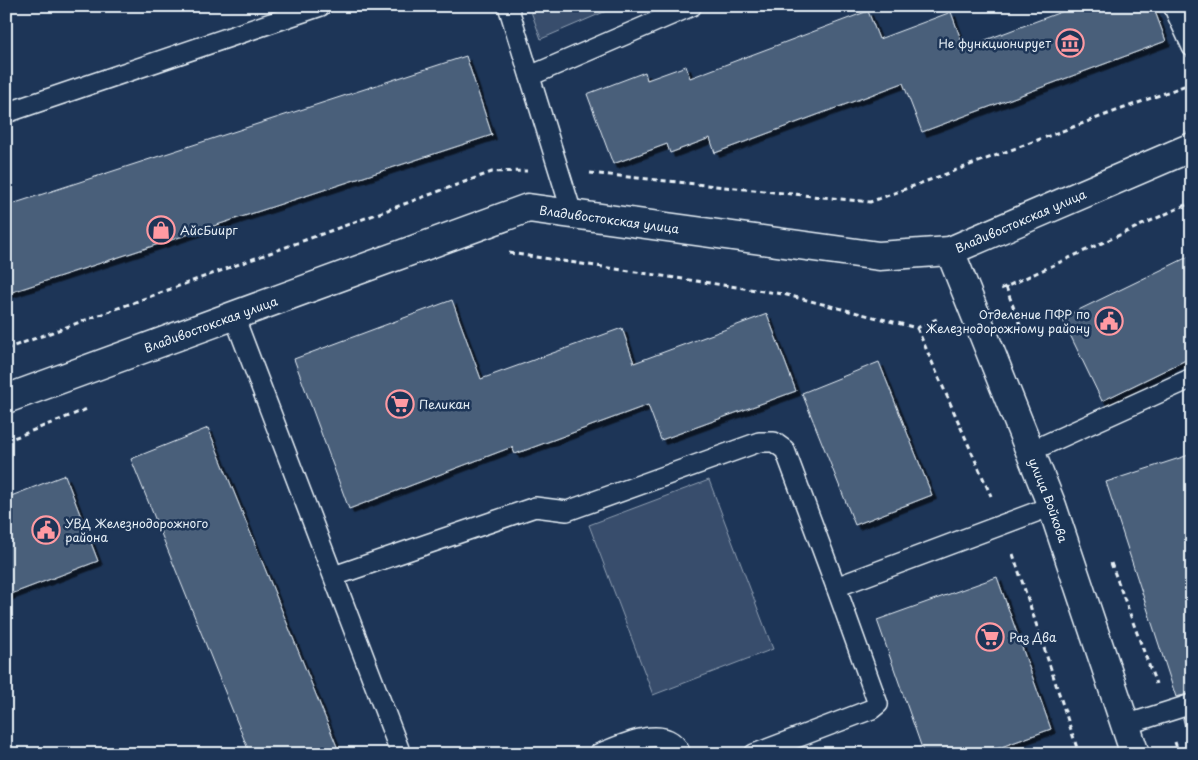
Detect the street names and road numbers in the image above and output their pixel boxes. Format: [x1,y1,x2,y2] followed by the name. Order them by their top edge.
[952,184,1089,257] street label: Владивостокская улица
[538,201,681,238] street label: Владивостокская улица
[141,291,280,357] street label: Владивостокская улица
[1025,455,1073,545] street label: улица Войкова

